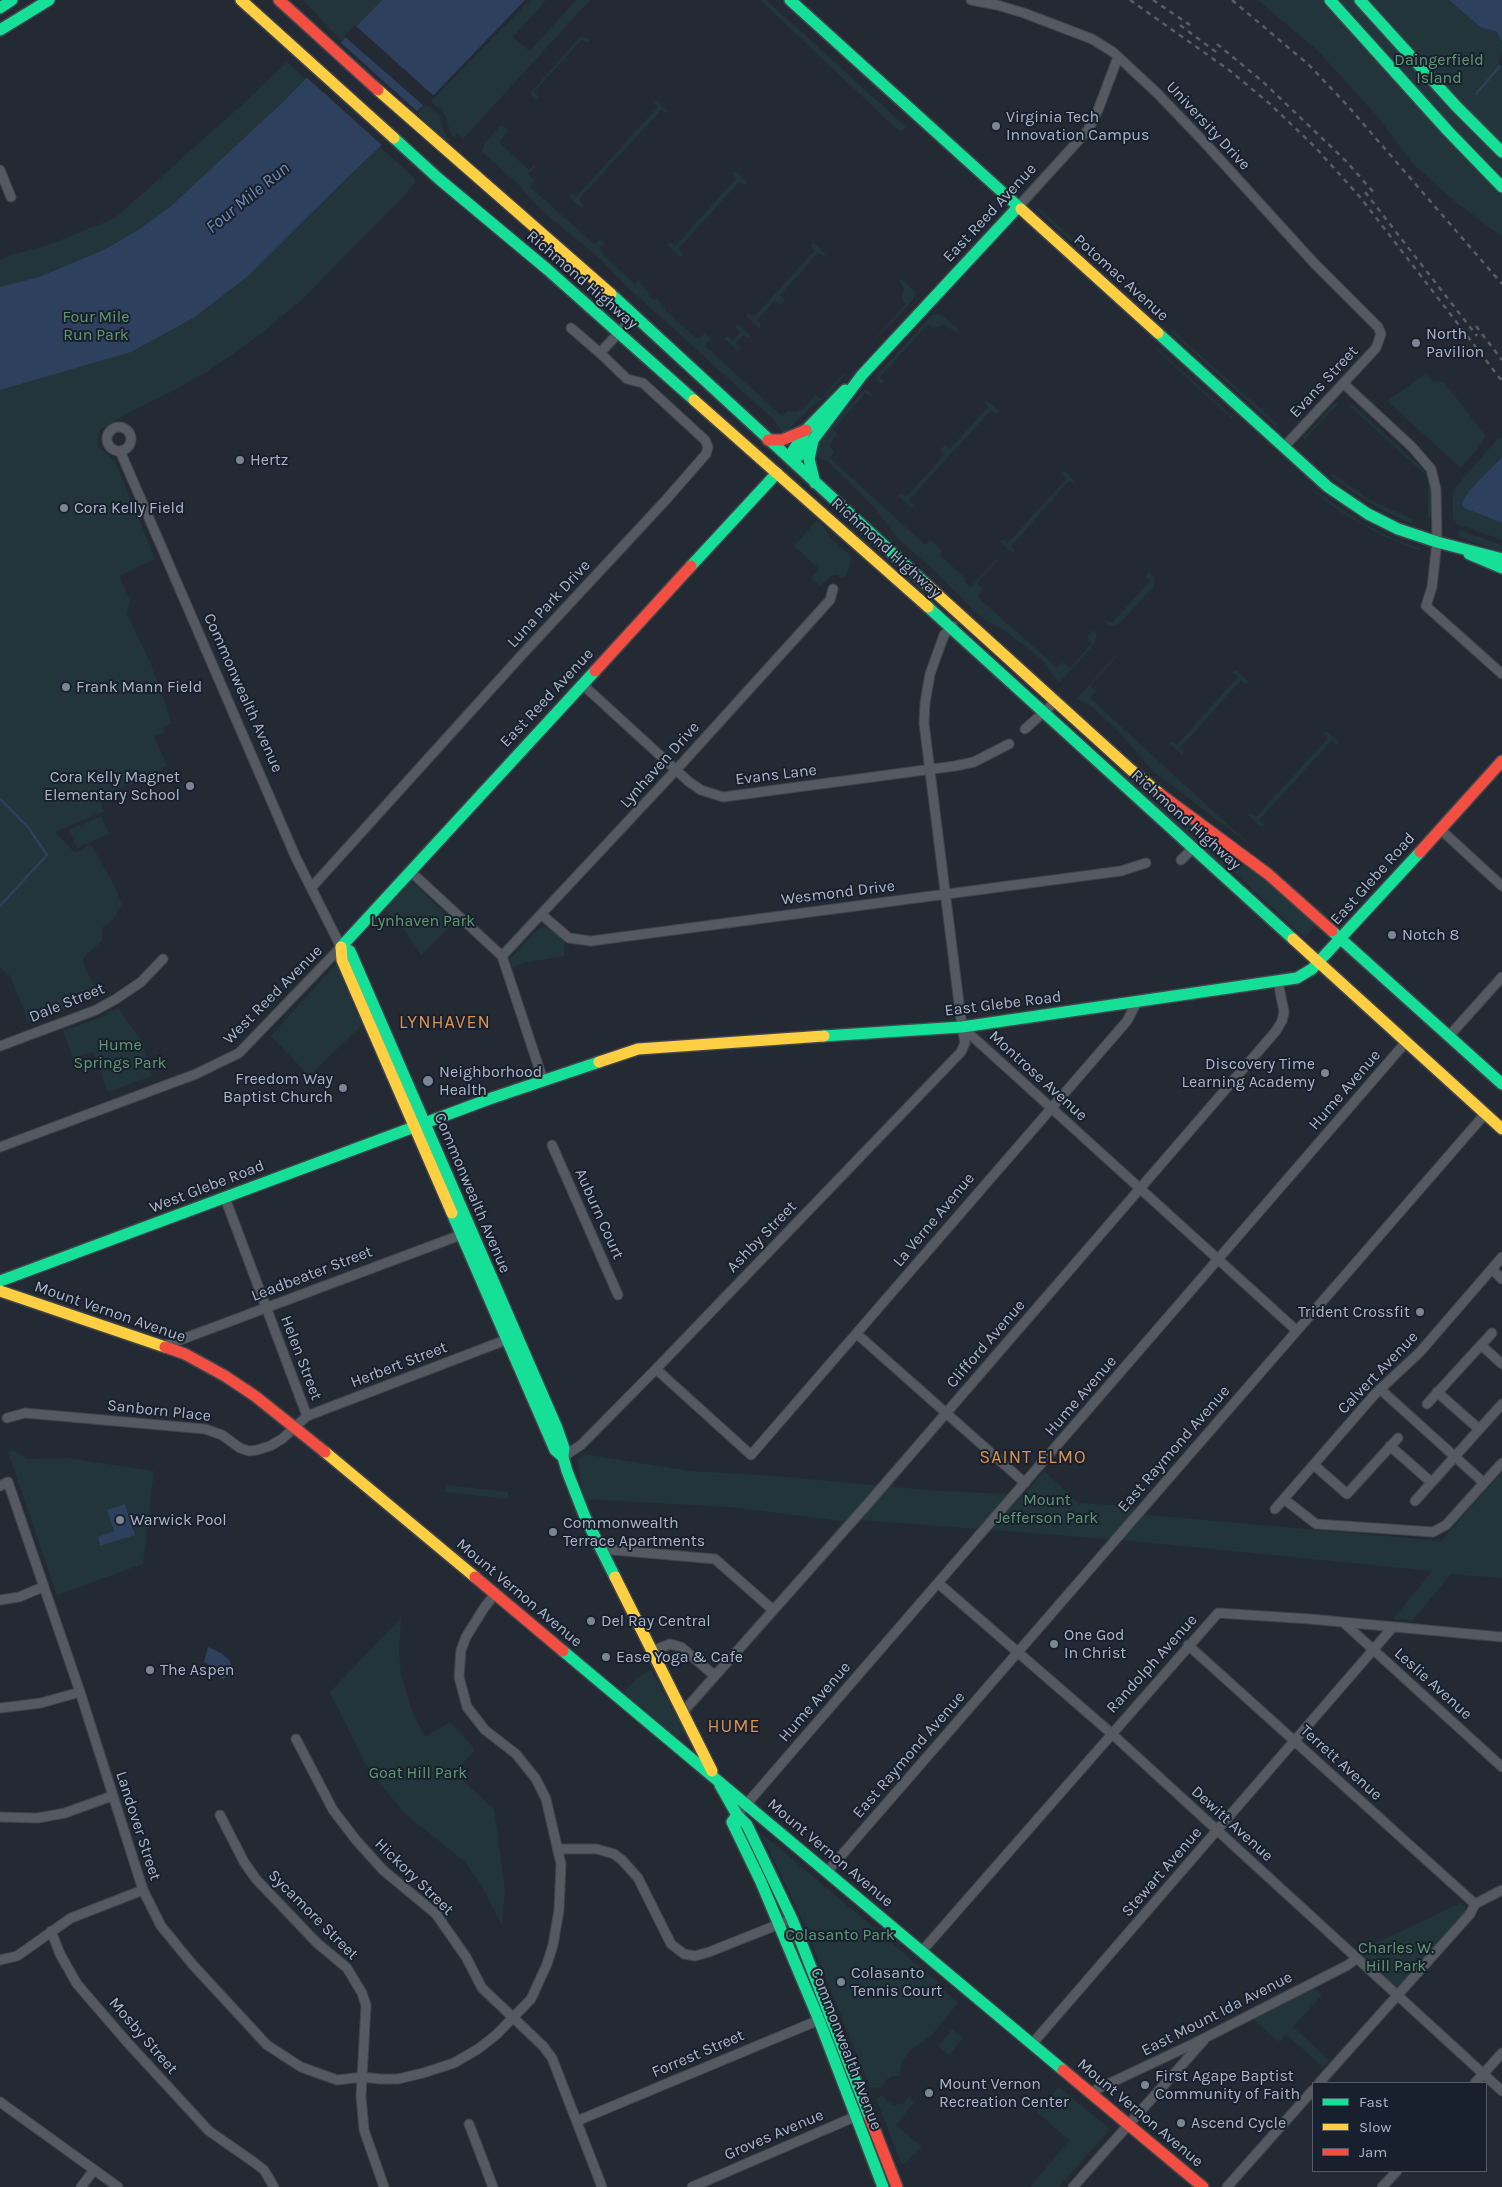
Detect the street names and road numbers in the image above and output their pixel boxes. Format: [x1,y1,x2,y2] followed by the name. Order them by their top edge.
[1162,78,1254,174] street label: University Drive
[939,160,1041,266] street label: East Reed Avenue
[522,226,642,334] street label: Richmond Highway
[1070,230,1172,326] street label: Potomac Avenue
[1286,342,1362,422] street label: Evans Street
[827,494,945,602] street label: Richmond Highway
[503,556,595,652] street label: Luna Park Drive
[199,610,287,776] street label: Commonwealth Avenue
[496,645,598,751] street label: East Reed Avenue
[616,718,704,812] street label: Lynhaven Drive
[734,760,818,790] street label: Evans Lane
[1127,766,1245,874] street label: Richmond Highway
[1327,829,1419,929] street label: East Glebe Road
[780,876,896,910] street label: Wesmond Drive
[219,941,327,1049] street label: West Reed Avenue
[26,979,108,1027] street label: Dale Street
[944,987,1062,1021] street label: East Glebe Road
[985,1027,1091,1125] street label: Montrose Avenue
[1305,1046,1385,1134] street label: Hume Avenue
[430,1110,514,1276] street label: Commonwealth Avenue
[147,1156,267,1218] street label: West Glebe Road
[570,1166,628,1262] street label: Auburn Court
[889,1169,979,1271] street label: La Verne Avenue
[723,1197,801,1277] street label: Ashby Street
[249,1242,375,1306] street label: Leadbeater Street
[32,1277,188,1347] street label: Mount Vernon Avenue
[943,1296,1029,1392] street label: Clifford Avenue
[276,1313,326,1403] street label: Helen Street
[1334,1328,1422,1418] street label: Calvert Avenue
[348,1338,450,1392] street label: Herbert Street
[1041,1352,1121,1440] street label: Hume Avenue
[1114,1382,1234,1516] street label: East Raymond Avenue
[106,1396,212,1426] street label: Sanborn Place
[452,1535,586,1651] street label: Mount Vernon Avenue
[1103,1611,1201,1717] street label: Randolph Avenue
[1390,1644,1476,1724] street label: Leslie Avenue
[775,1658,855,1746] street label: Hume Avenue
[849,1688,969,1822] street label: East Raymond Avenue
[1296,1721,1386,1805] street label: Terrett Avenue
[111,1769,165,1883] street label: Landover Street
[1187,1782,1277,1866] street label: Dewitt Avenue
[763,1795,897,1911] street label: Mount Vernon Avenue
[1118,1823,1206,1921] street label: Stewart Avenue
[370,1835,458,1919] street label: Hickory Street
[264,1866,362,1964] street label: Sycamore Street
[806,1965,886,2133] street label: Commonwealth Avenue
[1138,1968,1296,2060] street label: East Mount Ida Avenue
[104,1994,182,2078] street label: Mosby Street
[649,2026,747,2082] street label: Forrest Street
[1073,2055,1207,2171] street label: Mount Vernon Avenue
[721,2105,827,2165] street label: Groves Avenue

